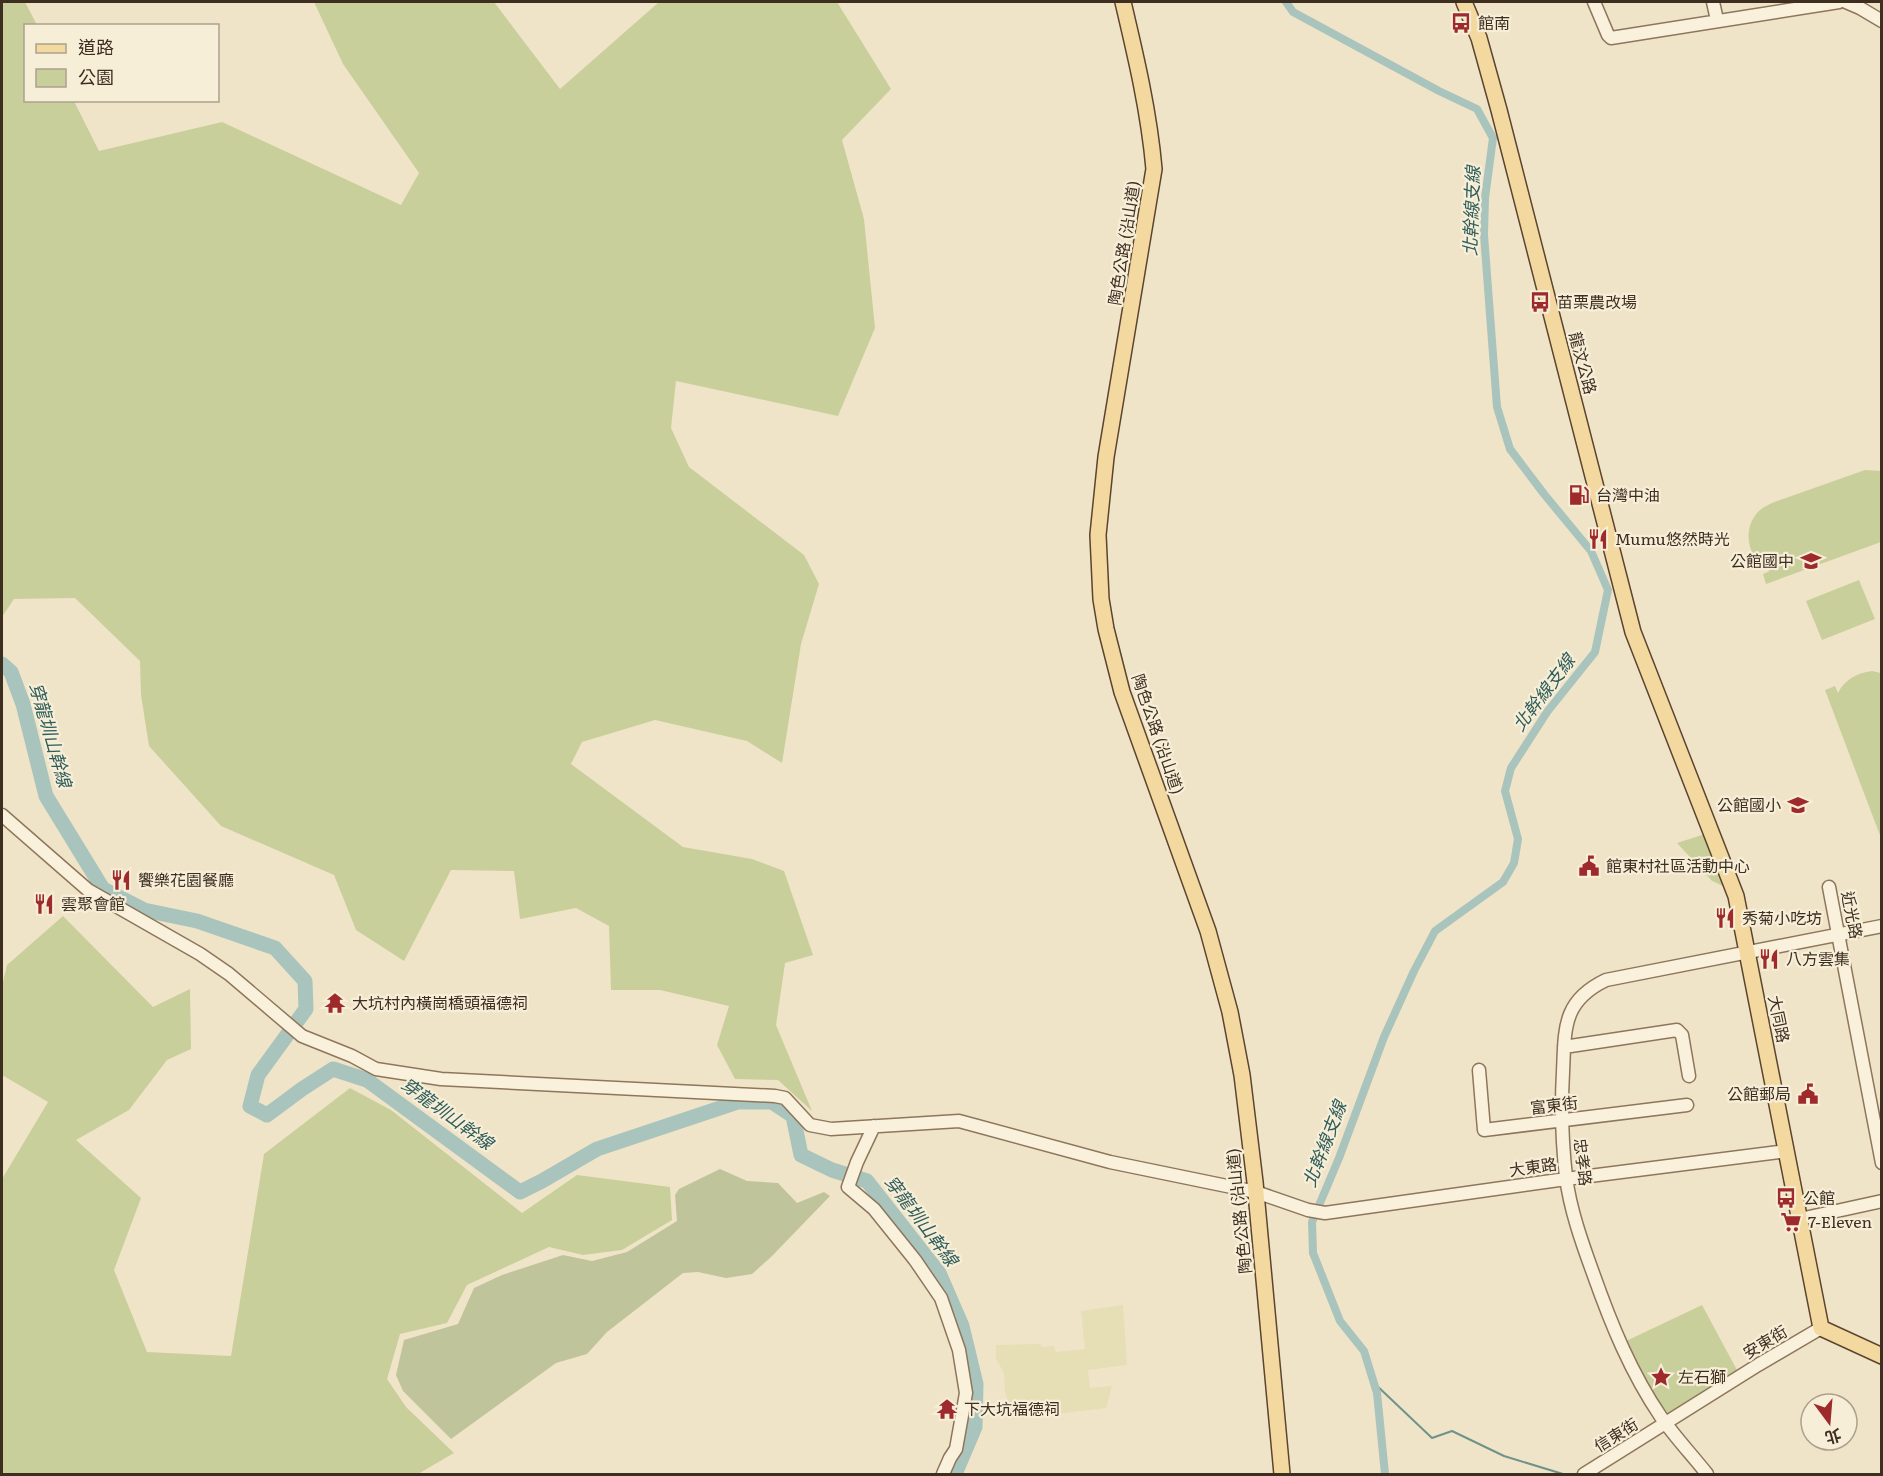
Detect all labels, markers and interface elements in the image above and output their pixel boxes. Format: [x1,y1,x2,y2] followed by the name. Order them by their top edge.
[1478,10,1510,34] place label: 館南
[1449,11,1473,35] bus stop icon: 館南
[24,24,219,102] legend
[78,33,114,60] text: 道路
[78,63,114,90] text: 公園
[1455,164,1486,256] water label: 北幹線支線
[1101,179,1145,307] street label: 陶色公路 (沿山道)
[1557,289,1637,313] place label: 苗栗農改場
[1528,290,1552,314] bus stop icon: 苗栗農改場
[1564,329,1604,397] street label: 龍汶公路
[1596,482,1660,506] place label: 台灣中油
[1567,483,1591,507] fuel station icon: 台灣中油
[1615,526,1730,550] place label: Mumu悠然時光
[1586,527,1610,551] restaurant icon: Mumu悠然時光
[1730,548,1794,572] place label: 公館國中
[1799,549,1823,573] school or university icon: 公館國中
[1505,646,1582,736] water label: 北幹線支線
[1127,670,1191,797] street label: 陶色公路 (沿山道)
[24,679,80,792] water label: 穿龍圳山幹線
[1717,792,1781,816] place label: 公館國小
[1786,793,1810,817] school or university icon: 公館國小
[1606,853,1750,877] place label: 館東村社區活動中心
[1577,854,1601,878] public building icon: 館東村社區活動中心
[138,867,234,891] place label: 饗樂花園餐廳
[109,868,133,892] restaurant icon: 饗樂花園餐廳
[1837,889,1869,941] street label: 近光路
[61,891,125,915] place label: 雲聚會館
[32,892,56,916] restaurant icon: 雲聚會館
[1742,905,1822,929] place label: 秀菊小吃坊
[1713,906,1737,930] restaurant icon: 秀菊小吃坊
[1786,946,1850,970] place label: 八方雲集
[1757,947,1781,971] restaurant icon: 八方雲集
[352,990,528,1014] place label: 大坑村內橫崗橋頭福德祠
[323,991,347,1015] temple icon: 大坑村內橫崗橋頭福德祠
[1763,993,1797,1045] street label: 大同路
[396,1070,501,1157] water label: 穿龍圳山幹線
[1727,1081,1791,1105] place label: 公館郵局
[1796,1082,1820,1106] public building icon: 公館郵局
[1529,1089,1579,1119] street label: 富東街
[1295,1095,1353,1190] water label: 北幹線支線
[1569,1137,1599,1187] street label: 忠孝路
[1219,1147,1257,1275] street label: 陶色公路 (沿山道)
[1507,1151,1558,1181] street label: 大東路
[879,1169,967,1273] water label: 穿龍圳山幹線
[1803,1185,1835,1209] place label: 公館
[1774,1186,1798,1210] bus stop icon: 公館
[1808,1209,1872,1233] place label: 7-Eleven
[1779,1210,1803,1234] supermarket icon: 7-Eleven
[1738,1318,1791,1364] street label: 安東街
[1678,1364,1726,1388] place label: 左石獅
[1649,1365,1673,1389] place icon: 左石獅
[1799,1392,1859,1452] north arrow
[964,1396,1060,1420] place label: 下大坑福德祠
[935,1397,959,1421] temple icon: 下大坑福德祠
[1589,1411,1642,1457] street label: 信東街
[1822,1424,1844,1451] text: 北

